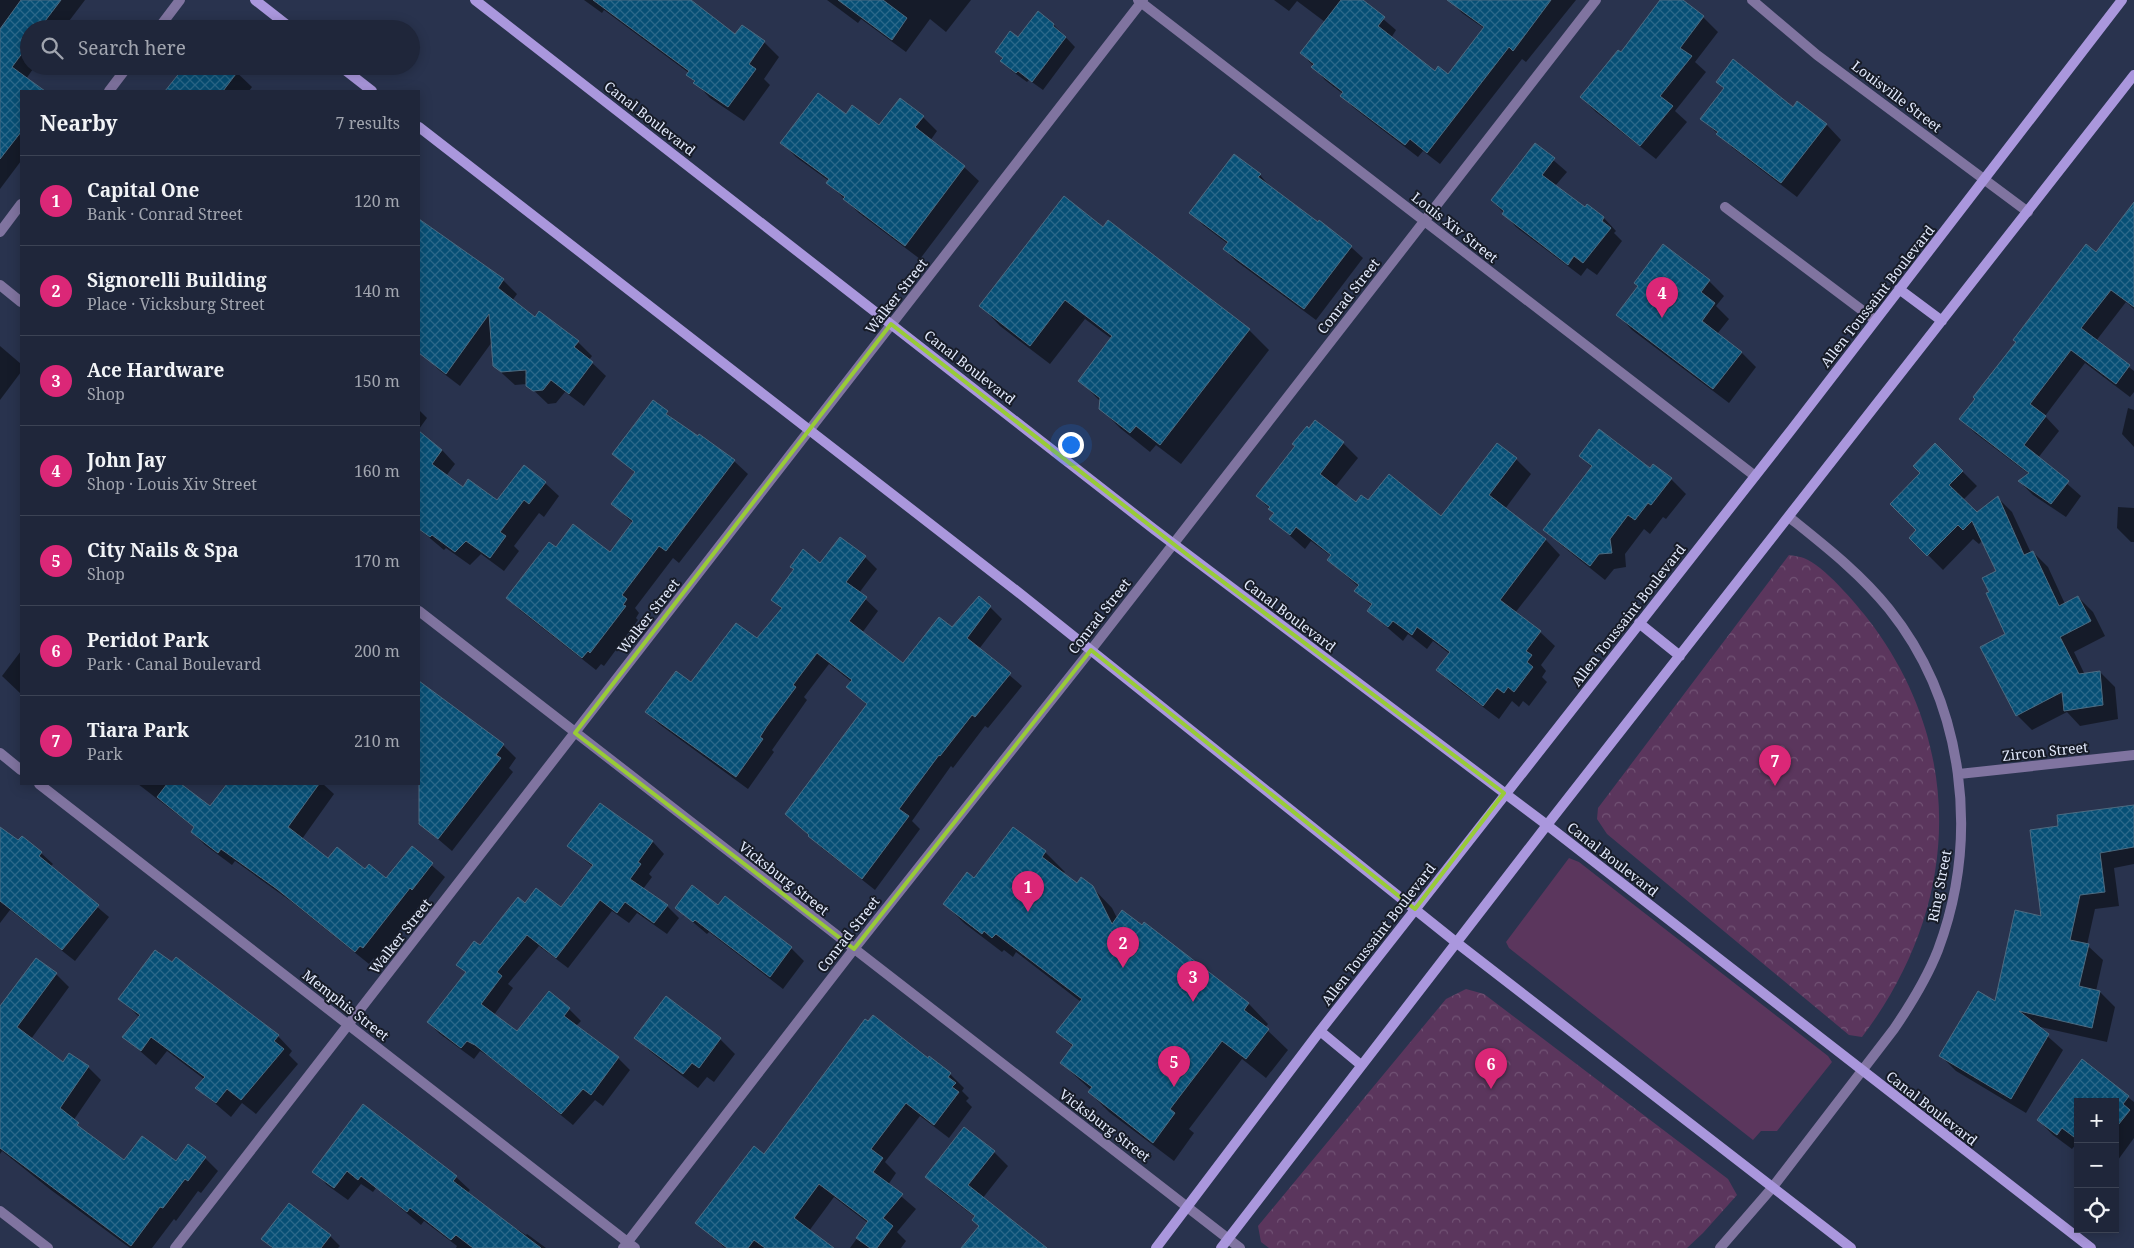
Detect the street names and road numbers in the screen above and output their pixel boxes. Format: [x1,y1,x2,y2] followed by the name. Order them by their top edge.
[1848,56,1946,136] street label: Louisville Street
[601,76,700,160] street label: Canal Boulevard
[1408,187,1502,267] street label: Louis Xiv Street
[1816,221,1939,371] street label: Allen Toussaint Boulevard
[861,254,931,338] street label: Walker Street
[1312,254,1384,338] street label: Conrad Street
[921,325,1020,409] street label: Canal Boulevard
[1567,540,1690,690] street label: Allen Toussaint Boulevard
[613,574,683,658] street label: Walker Street
[1063,574,1135,658] street label: Conrad Street
[1240,574,1340,656] street label: Canal Boulevard
[2001,737,2089,765] street label: Zircon Street
[1564,817,1663,901] street label: Canal Boulevard
[735,837,833,919] street label: Vicksburg Street
[1923,848,1955,924] street label: Ring Street
[1317,859,1440,1009] street label: Allen Toussaint Boulevard
[812,892,884,976] street label: Conrad Street
[365,894,435,978] street label: Walker Street
[299,965,393,1045] street label: Memphis Street
[1883,1066,1982,1150] street label: Canal Boulevard
[1056,1084,1155,1166] street label: Vicksburg Street

